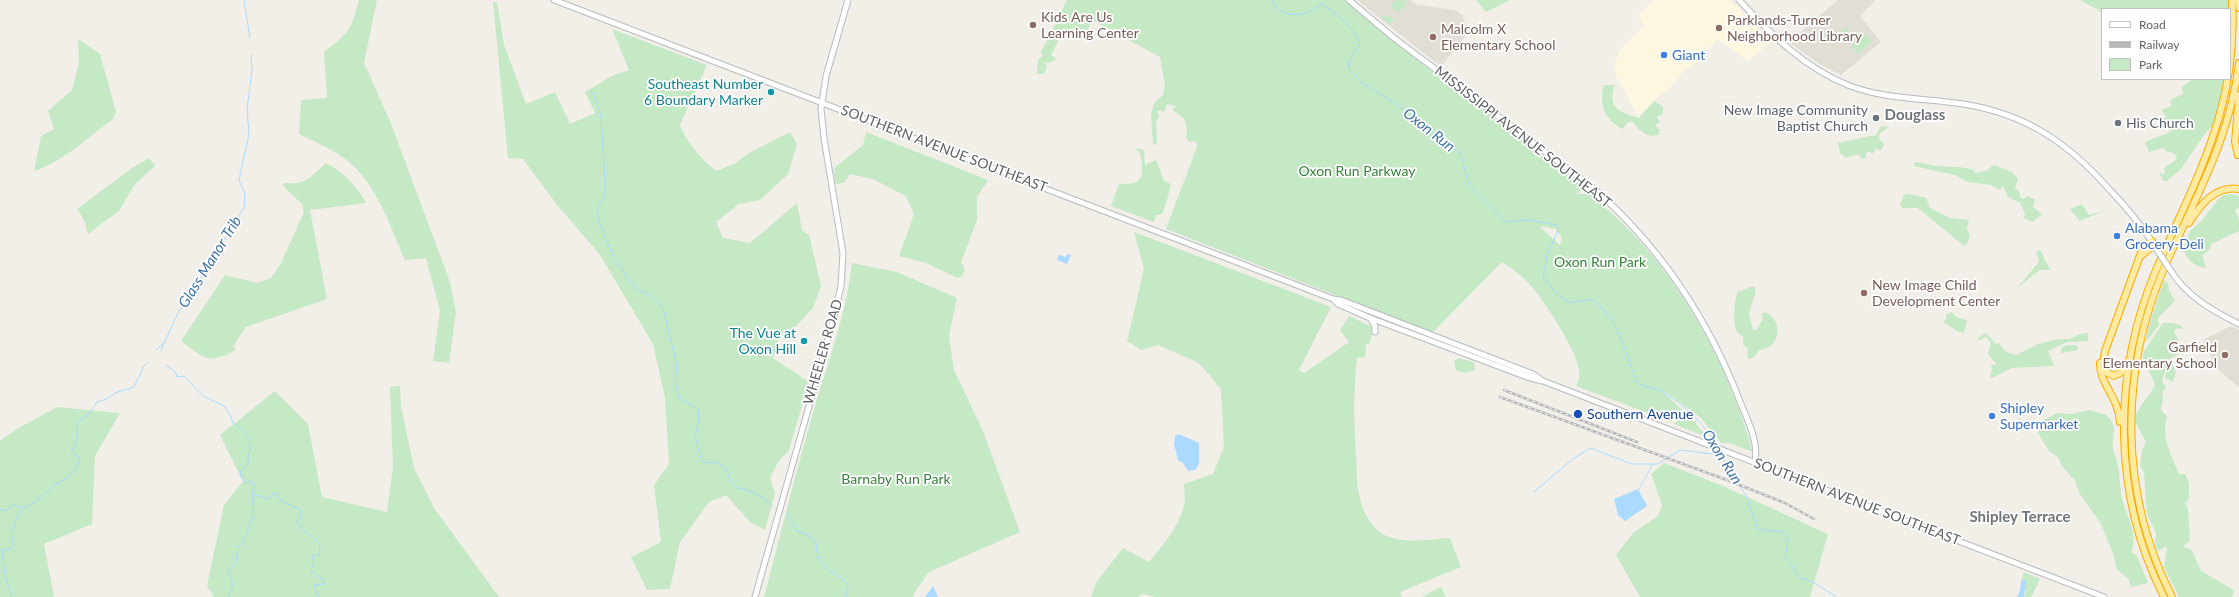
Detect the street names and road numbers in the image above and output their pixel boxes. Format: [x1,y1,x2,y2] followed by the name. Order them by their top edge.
[1431,63,1615,211] street label: MISSISSIPPI AVENUE SOUTHEAST
[838,102,1050,196] street label: SOUTHERN AVENUE SOUTHEAST
[800,297,846,407] street label: WHEELER ROAD
[1751,455,1963,549] street label: SOUTHERN AVENUE SOUTHEAST

